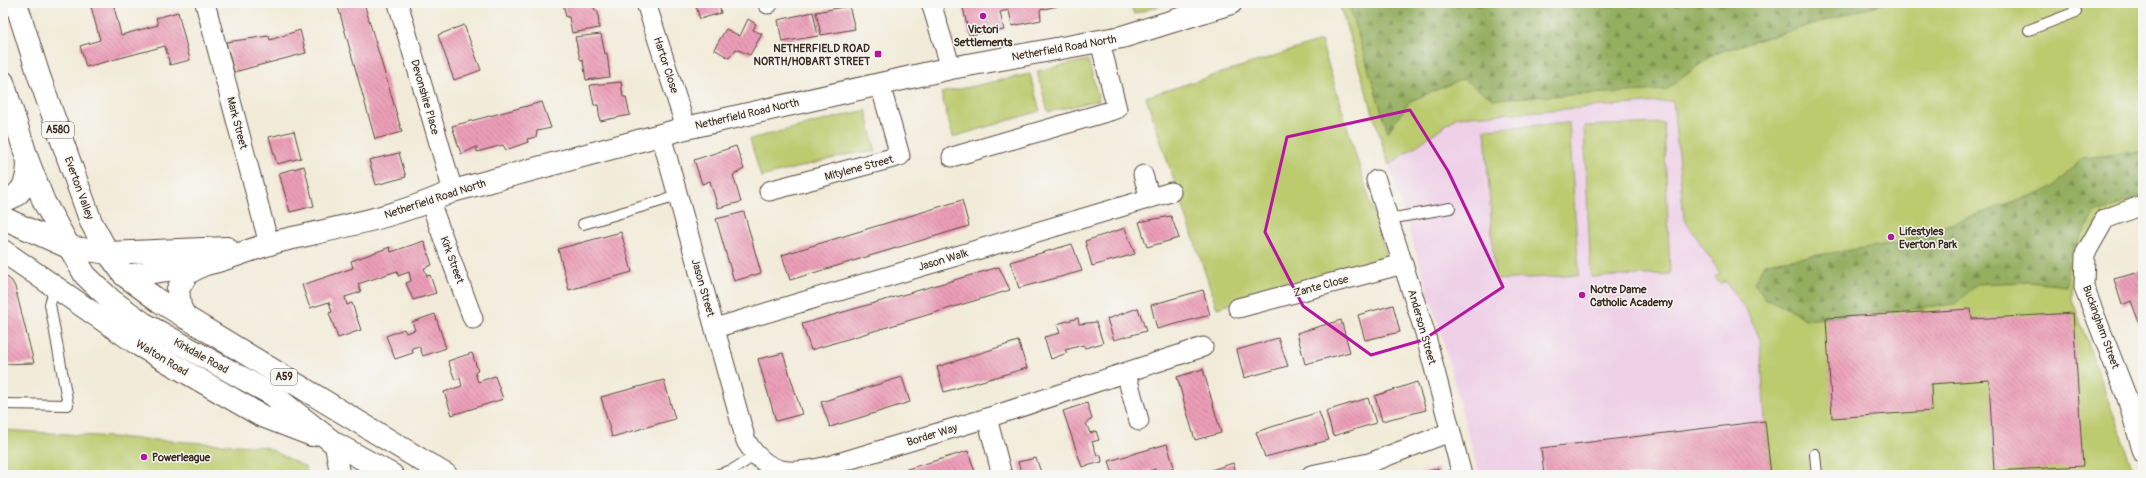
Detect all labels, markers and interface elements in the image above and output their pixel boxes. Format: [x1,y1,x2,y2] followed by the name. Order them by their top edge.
[978,11,988,21] marker: Victori Settlements
[953,23,1013,49] place label: Victori Settlements
[1011,32,1117,64] street label: Netherfield Road North
[651,35,681,95] street label: Hartor Close
[754,42,871,68] place label: NETHERFIELD ROAD NORTH/HOBART STREET
[873,49,883,59] marker: NETHERFIELD ROAD NORTH/HOBART STREET
[408,58,442,137] street label: Devonshire Place
[224,95,250,151] street label: Mark Street
[694,96,800,132] street label: Netherfield Road North
[42,122,74,138] road number: A580
[823,152,895,183] street label: Mitylene Street
[62,155,96,221] street label: Everton Valley
[383,176,487,222] street label: Netherfield Road North
[1899,225,1958,251] place label: Lifestyles Everton Park
[1886,232,1896,242] marker: Lifestyles Everton Park
[437,235,467,286] street label: Kirk Street
[917,246,970,274] street label: Jason Walk
[689,258,718,319] street label: Jason Street
[1292,272,1350,300] street label: Zante Close
[1590,283,1673,309] place label: Notre Dame Catholic Academy
[2080,283,2122,371] street label: Buckingham Street
[1405,288,1439,367] street label: Anderson Street
[1577,290,1587,300] marker: Notre Dame Catholic Academy
[171,336,231,376] street label: Kirkdale Road
[133,337,191,379] street label: Walton Road
[271,369,297,385] road number: A59
[905,421,959,449] street label: Border Way
[152,451,211,464] place label: Powerleague
[139,452,149,462] marker: Powerleague

